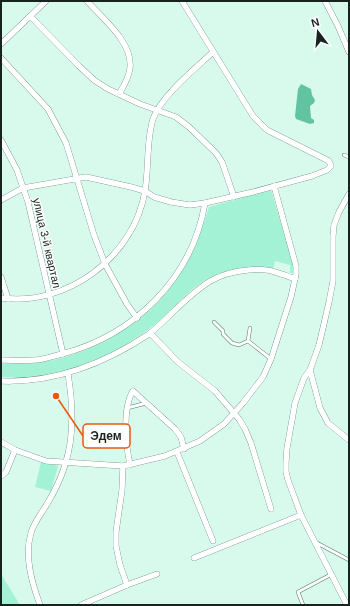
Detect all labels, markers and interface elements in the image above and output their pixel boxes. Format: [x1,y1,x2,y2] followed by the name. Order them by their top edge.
[298,12,338,52] north arrow
[310,16,321,29] text: N
[31,197,63,289] street label: улица 3-й квартал
[83,424,130,448] callout: Эдем
[90,429,122,443] text: Эдем

